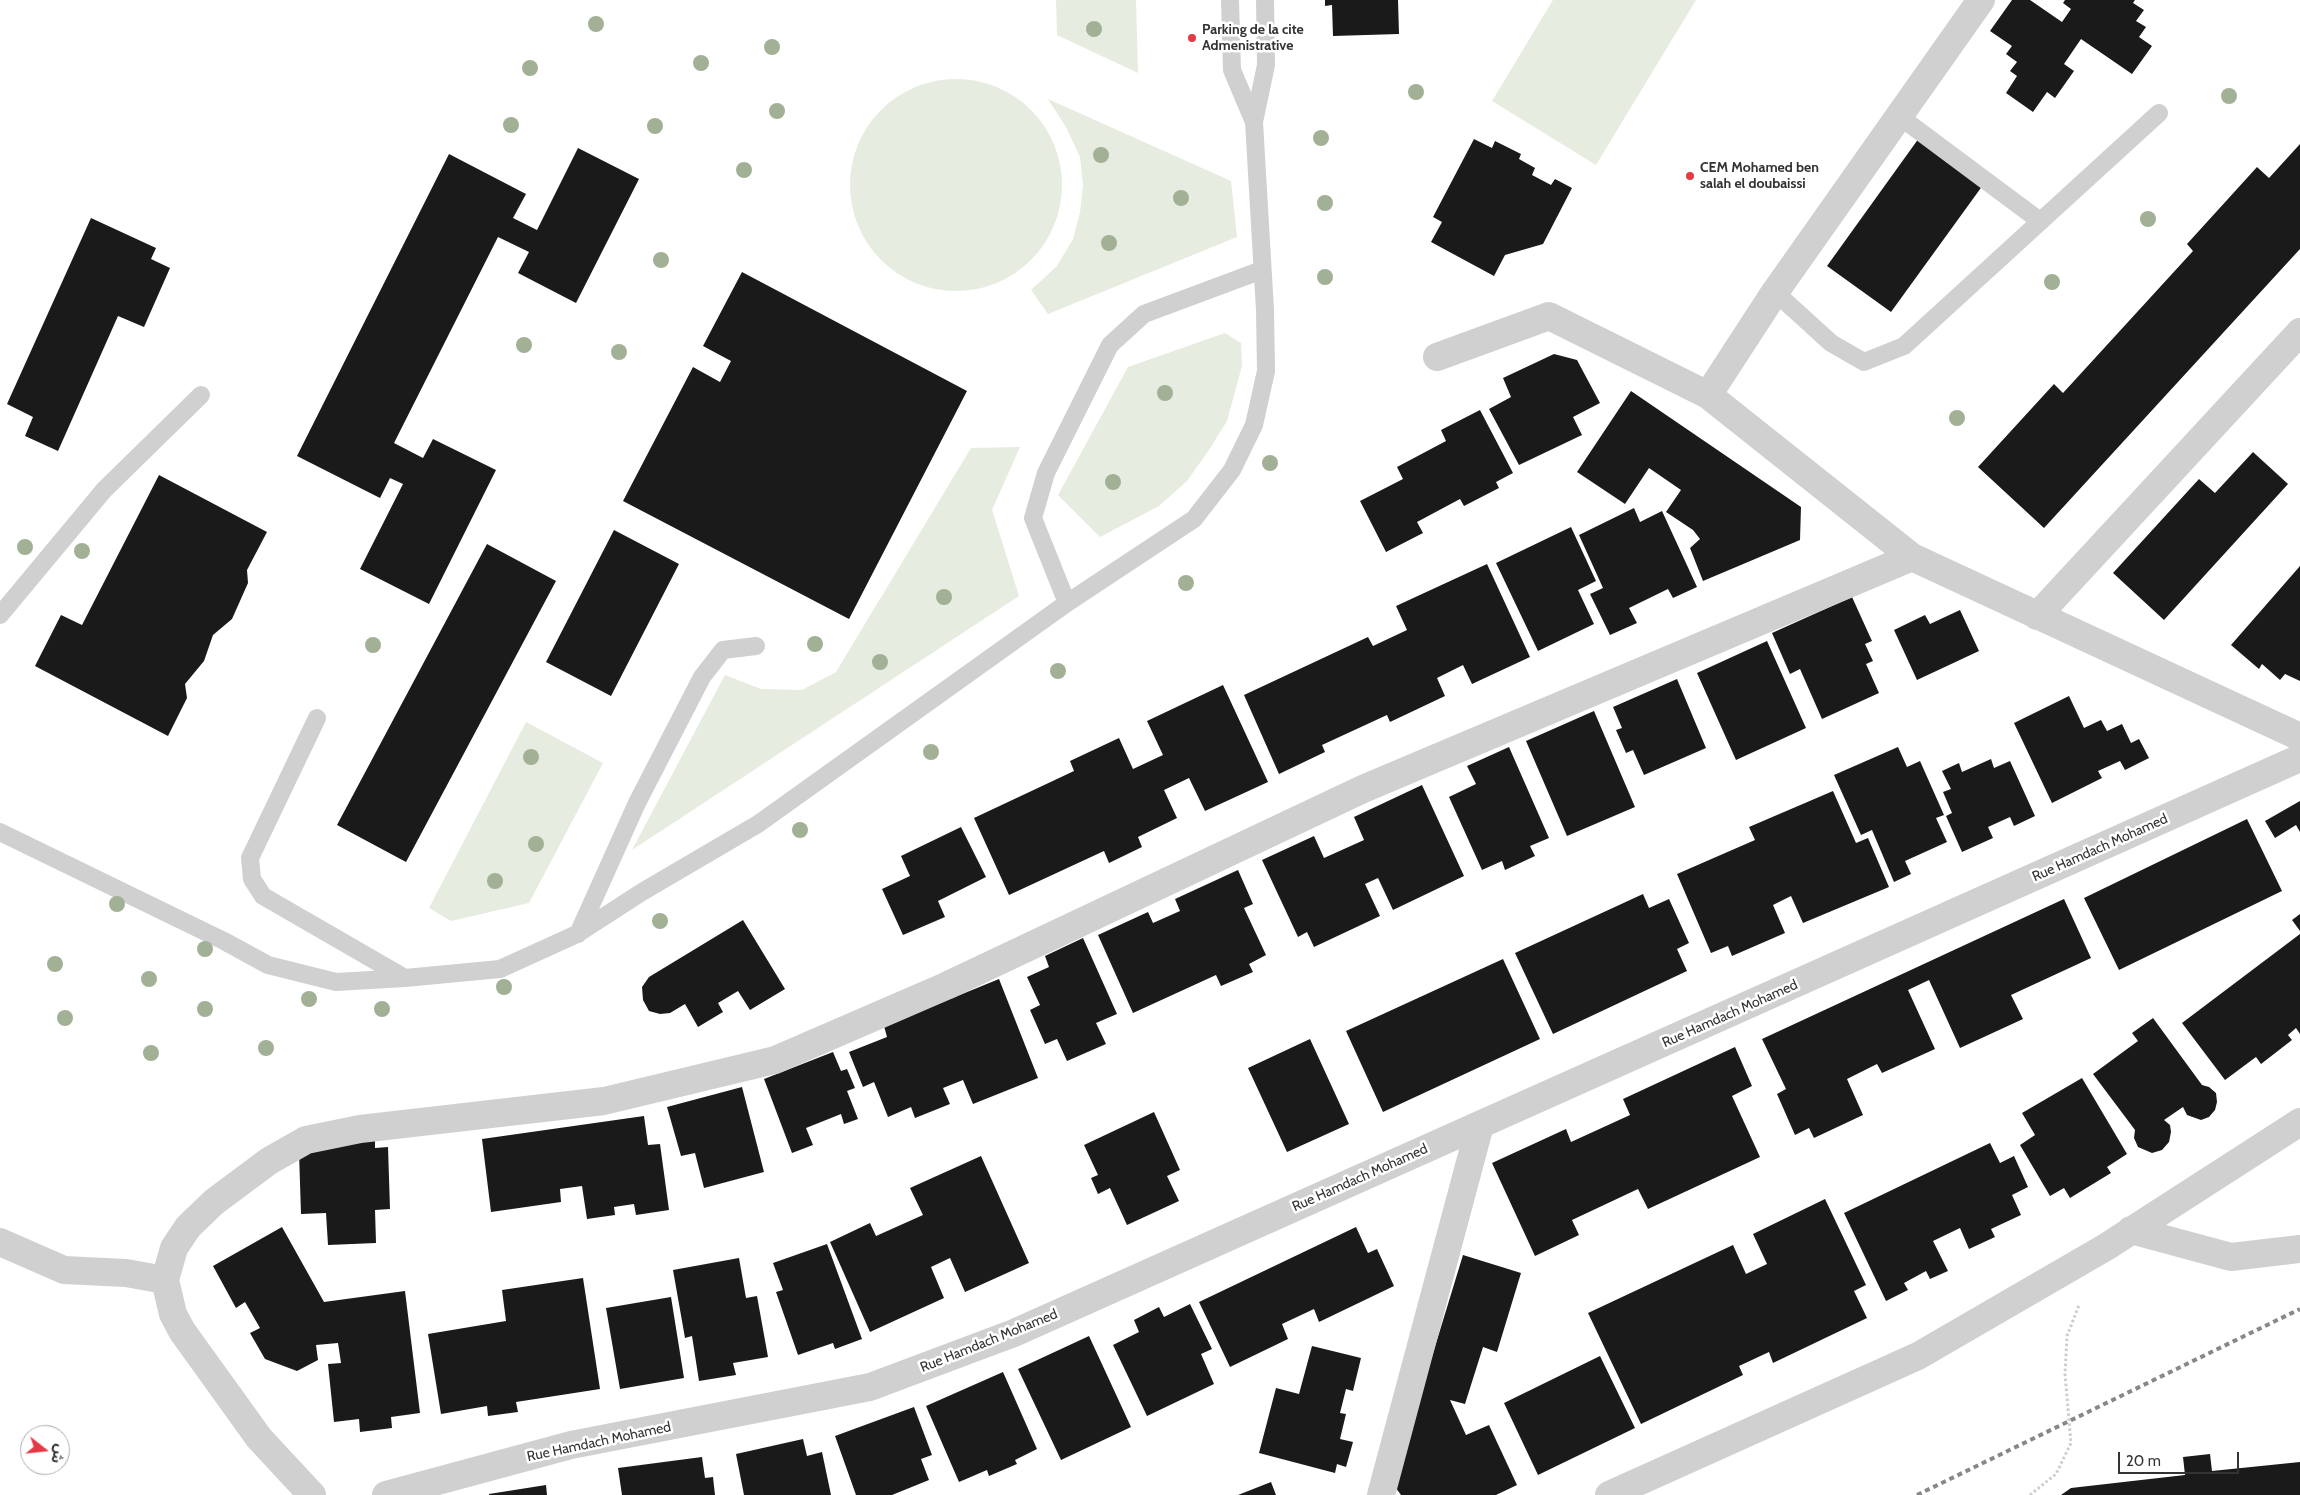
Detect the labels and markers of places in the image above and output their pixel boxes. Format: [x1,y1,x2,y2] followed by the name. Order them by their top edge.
[1202,22,1304,54] place label: Parking de la cite Admenistrative
[1186,32,1198,44] marker: Parking de la cite Admenistrative
[1700,160,1819,192] place label: CEM Mohamed ben salah el doubaissi
[1684,170,1696,182] marker: CEM Mohamed ben salah el doubaissi

